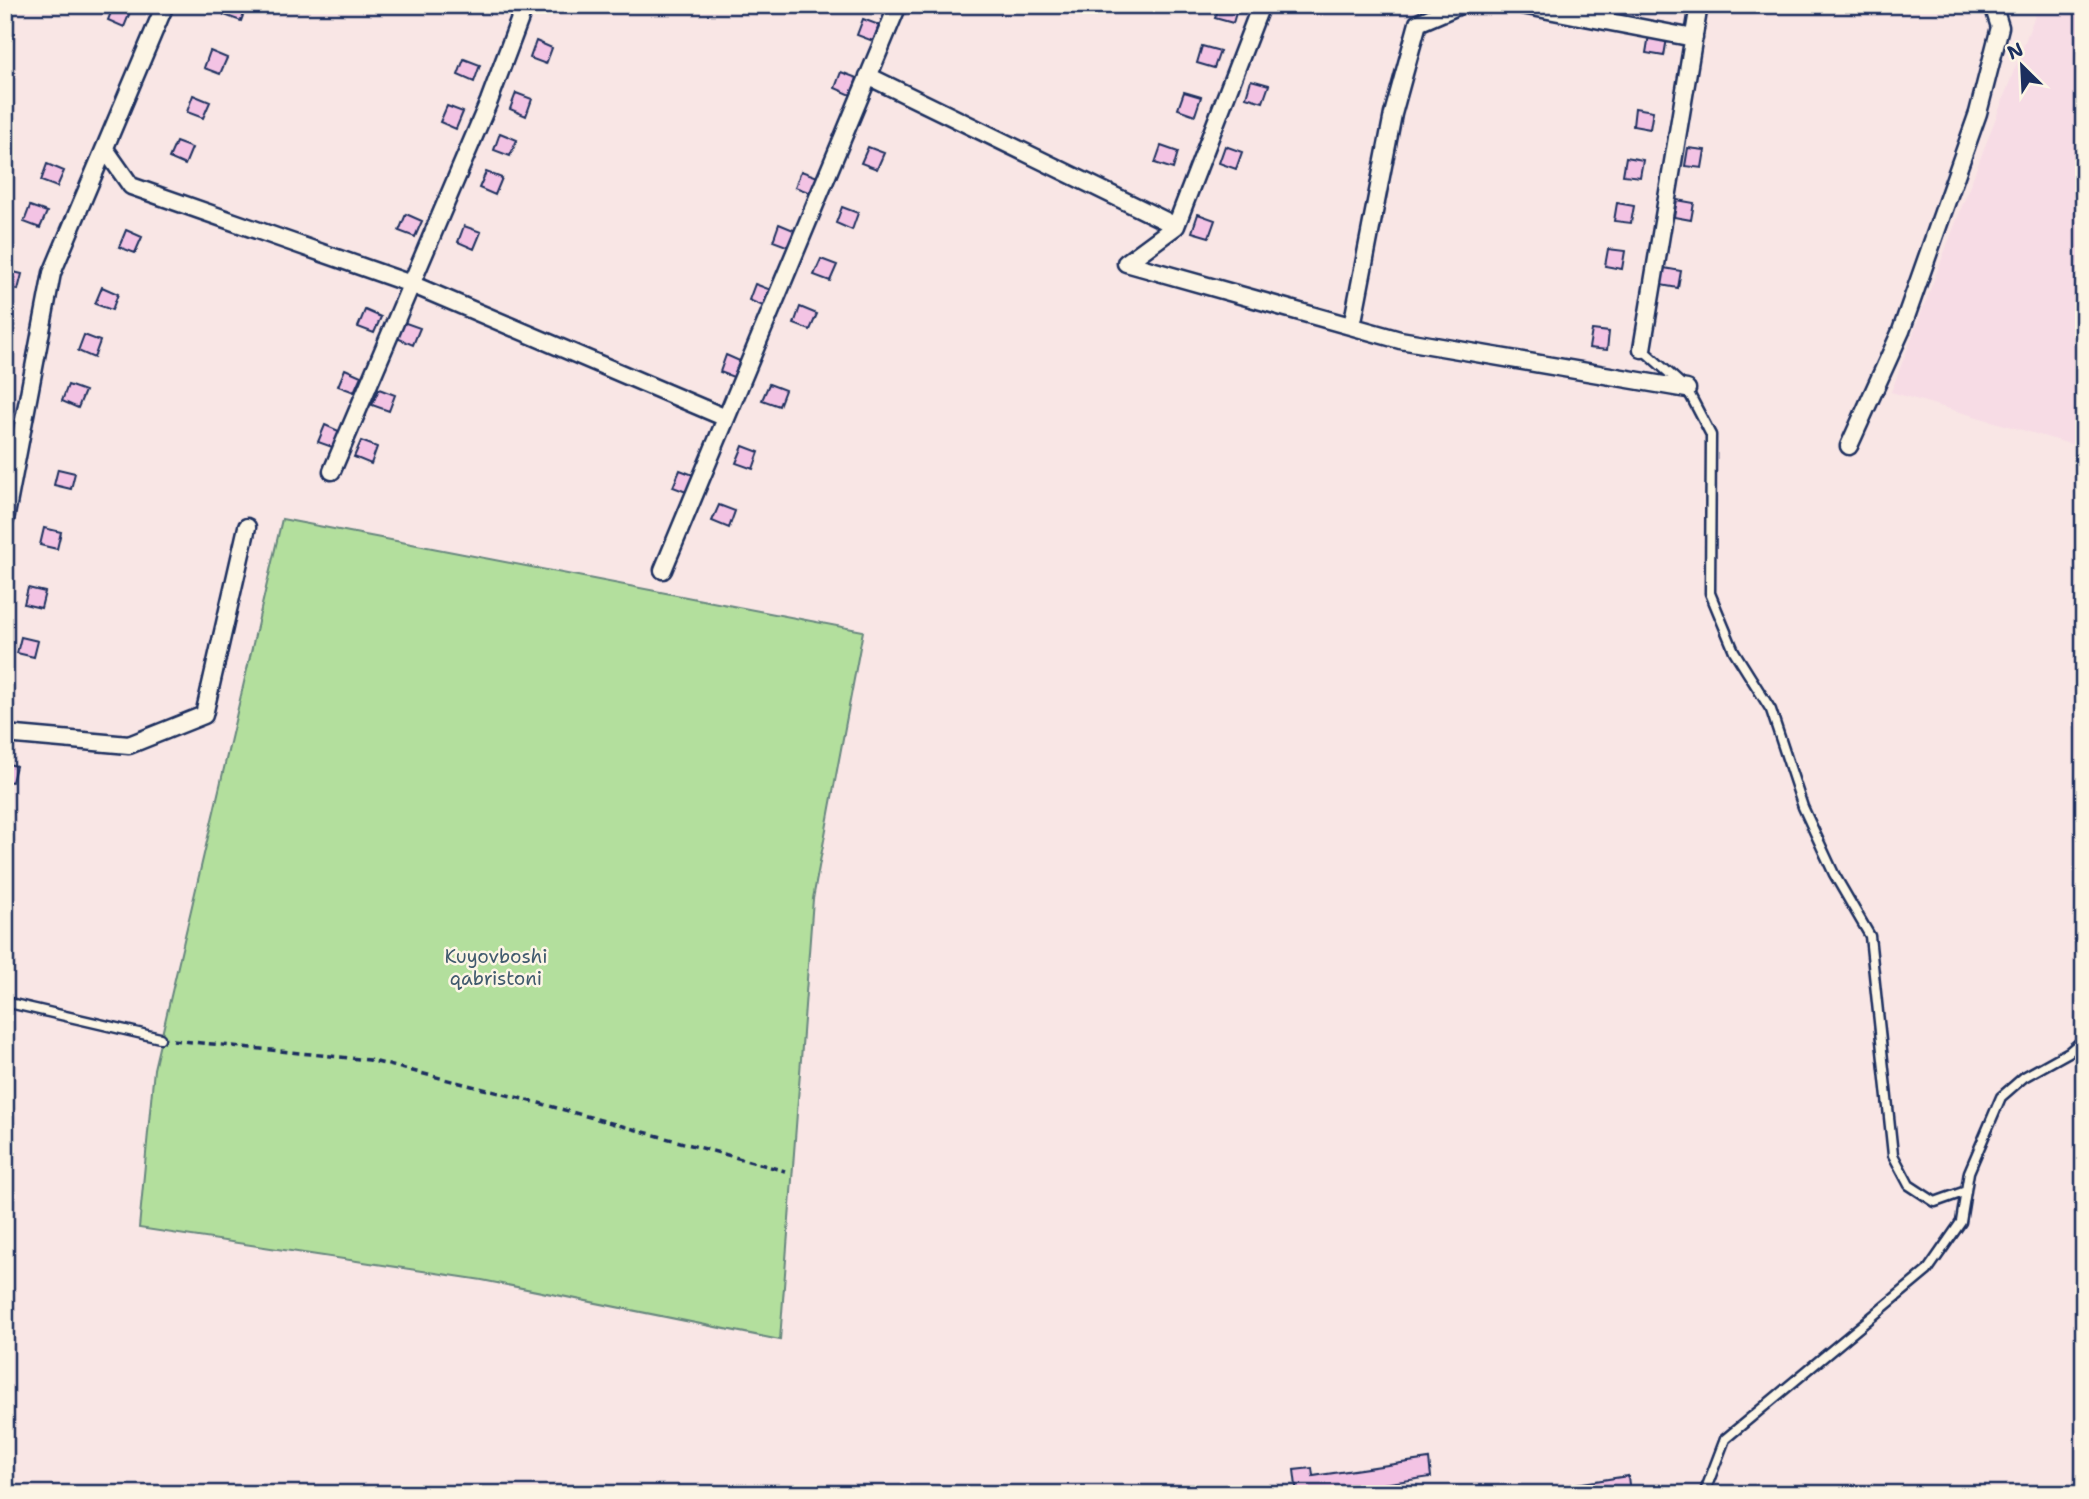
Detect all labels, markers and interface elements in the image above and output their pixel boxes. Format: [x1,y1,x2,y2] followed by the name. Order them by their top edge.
[1988,32,2058,102] north arrow
[2003,36,2027,65] text: N
[444,944,548,991] park label: Kuyovboshi qabristoni

